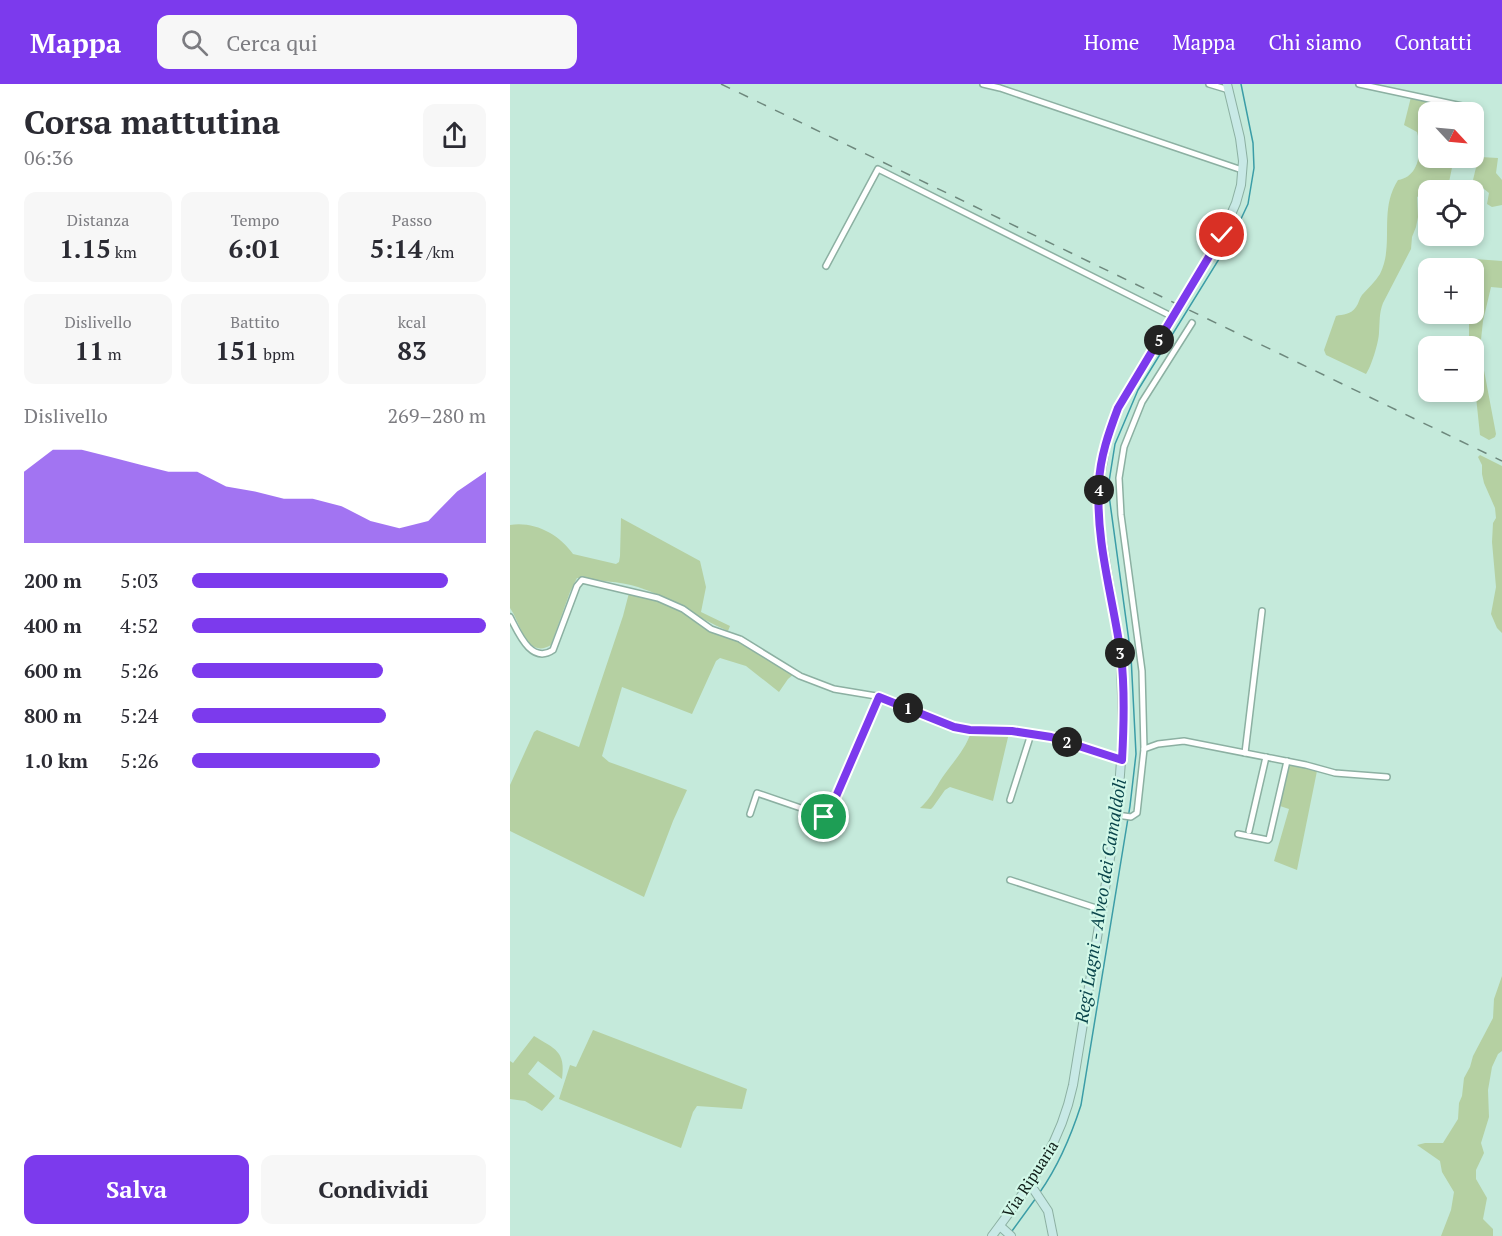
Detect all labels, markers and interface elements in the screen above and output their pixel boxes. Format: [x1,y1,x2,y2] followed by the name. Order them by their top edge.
[157,15,577,69] search box
[30,24,121,61] text: Mappa
[178,26,211,59] icon: search
[226,28,318,57] text: Cerca qui
[1084,28,1139,56] text: Home
[1172,28,1236,56] text: Mappa
[1269,28,1362,56] text: Chi siamo
[1395,28,1472,56] text: Contatti
[24,100,280,143] text: Corsa mattutina
[1418,102,1484,168] north arrow
[1418,102,1484,402] map controls
[423,104,486,167] button: share
[24,144,73,171] text: 06:36
[1418,180,1484,246] button: locate
[67,209,129,231] text: Distanza
[231,209,279,231] text: Tempo
[392,209,432,231] text: Passo
[1196,209,1247,260] pin
[1205,218,1238,251] icon: check
[59,231,111,265] text: 1.15
[229,231,282,265] text: 6:01
[370,231,423,265] text: 5:14
[111,241,137,263] text: km
[423,241,454,263] text: /km
[1418,258,1484,324] button: +
[64,311,132,333] text: Dislivello
[230,311,280,333] text: Battito
[398,311,426,333] text: kcal
[1144,325,1174,355] pin: 5
[1154,329,1164,351] text: 5
[74,333,104,367] text: 11
[215,333,259,367] text: 151
[397,333,427,367] text: 83
[1418,336,1484,402] button: −
[104,343,122,365] text: m
[259,343,295,365] text: bpm
[24,402,108,429] text: Dislivello
[387,402,486,429] text: 269–280 m
[1084,475,1114,505] pin: 4
[1094,479,1104,501] text: 4
[24,567,82,594] text: 200 m
[120,567,159,594] text: 5:03
[24,612,82,639] text: 400 m
[120,612,159,639] text: 4:52
[1105,638,1135,668] pin: 3
[1115,642,1125,664] text: 3
[24,657,82,684] text: 600 m
[120,657,159,684] text: 5:26
[893,693,923,723] pin: 1
[903,697,913,719] text: 1
[24,702,82,729] text: 800 m
[120,702,159,729] text: 5:24
[1052,727,1082,757] pin: 2
[1062,731,1072,753] text: 2
[24,747,88,774] text: 1.0 km
[120,747,159,774] text: 5:26
[1069,777,1131,1026] water label: Regi Lagni - Alveo dei Camaldoli
[798,791,849,842] pin
[807,800,840,833] icon: arrive
[997,1136,1063,1222] street label: Via Ripuaria
[24,1155,249,1224] button: Salva
[261,1155,486,1224] button: Condividi

